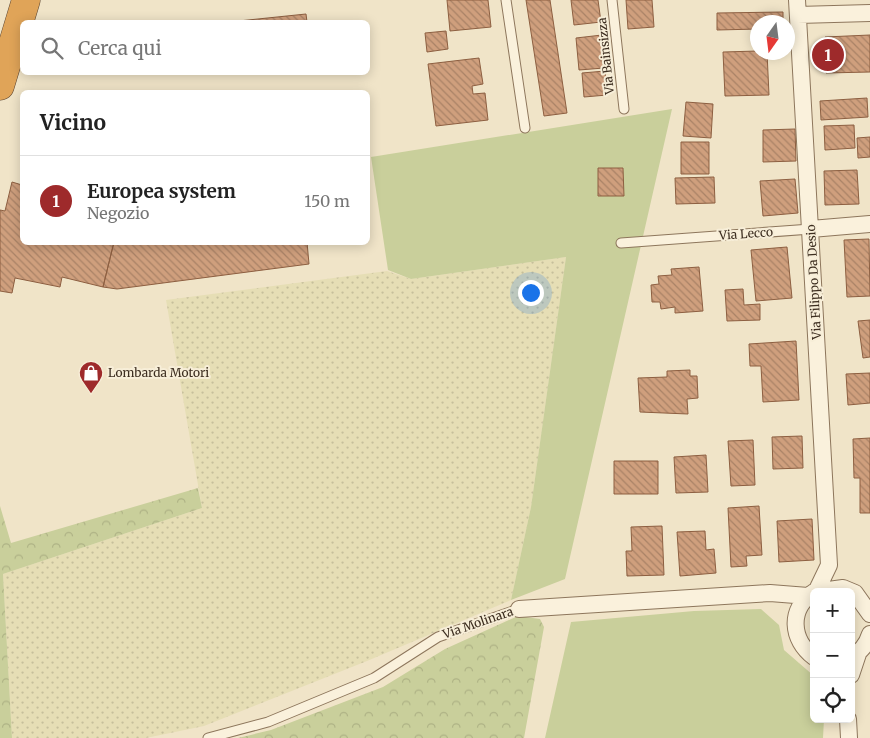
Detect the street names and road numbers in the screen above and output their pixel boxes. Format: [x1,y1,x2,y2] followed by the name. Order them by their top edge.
[594,16,617,96] street label: Via Bainsizza
[717,224,773,243] street label: Via Lecco
[803,224,824,341] street label: Via Filippo Da Desio
[440,603,516,642] street label: Via Molinara

